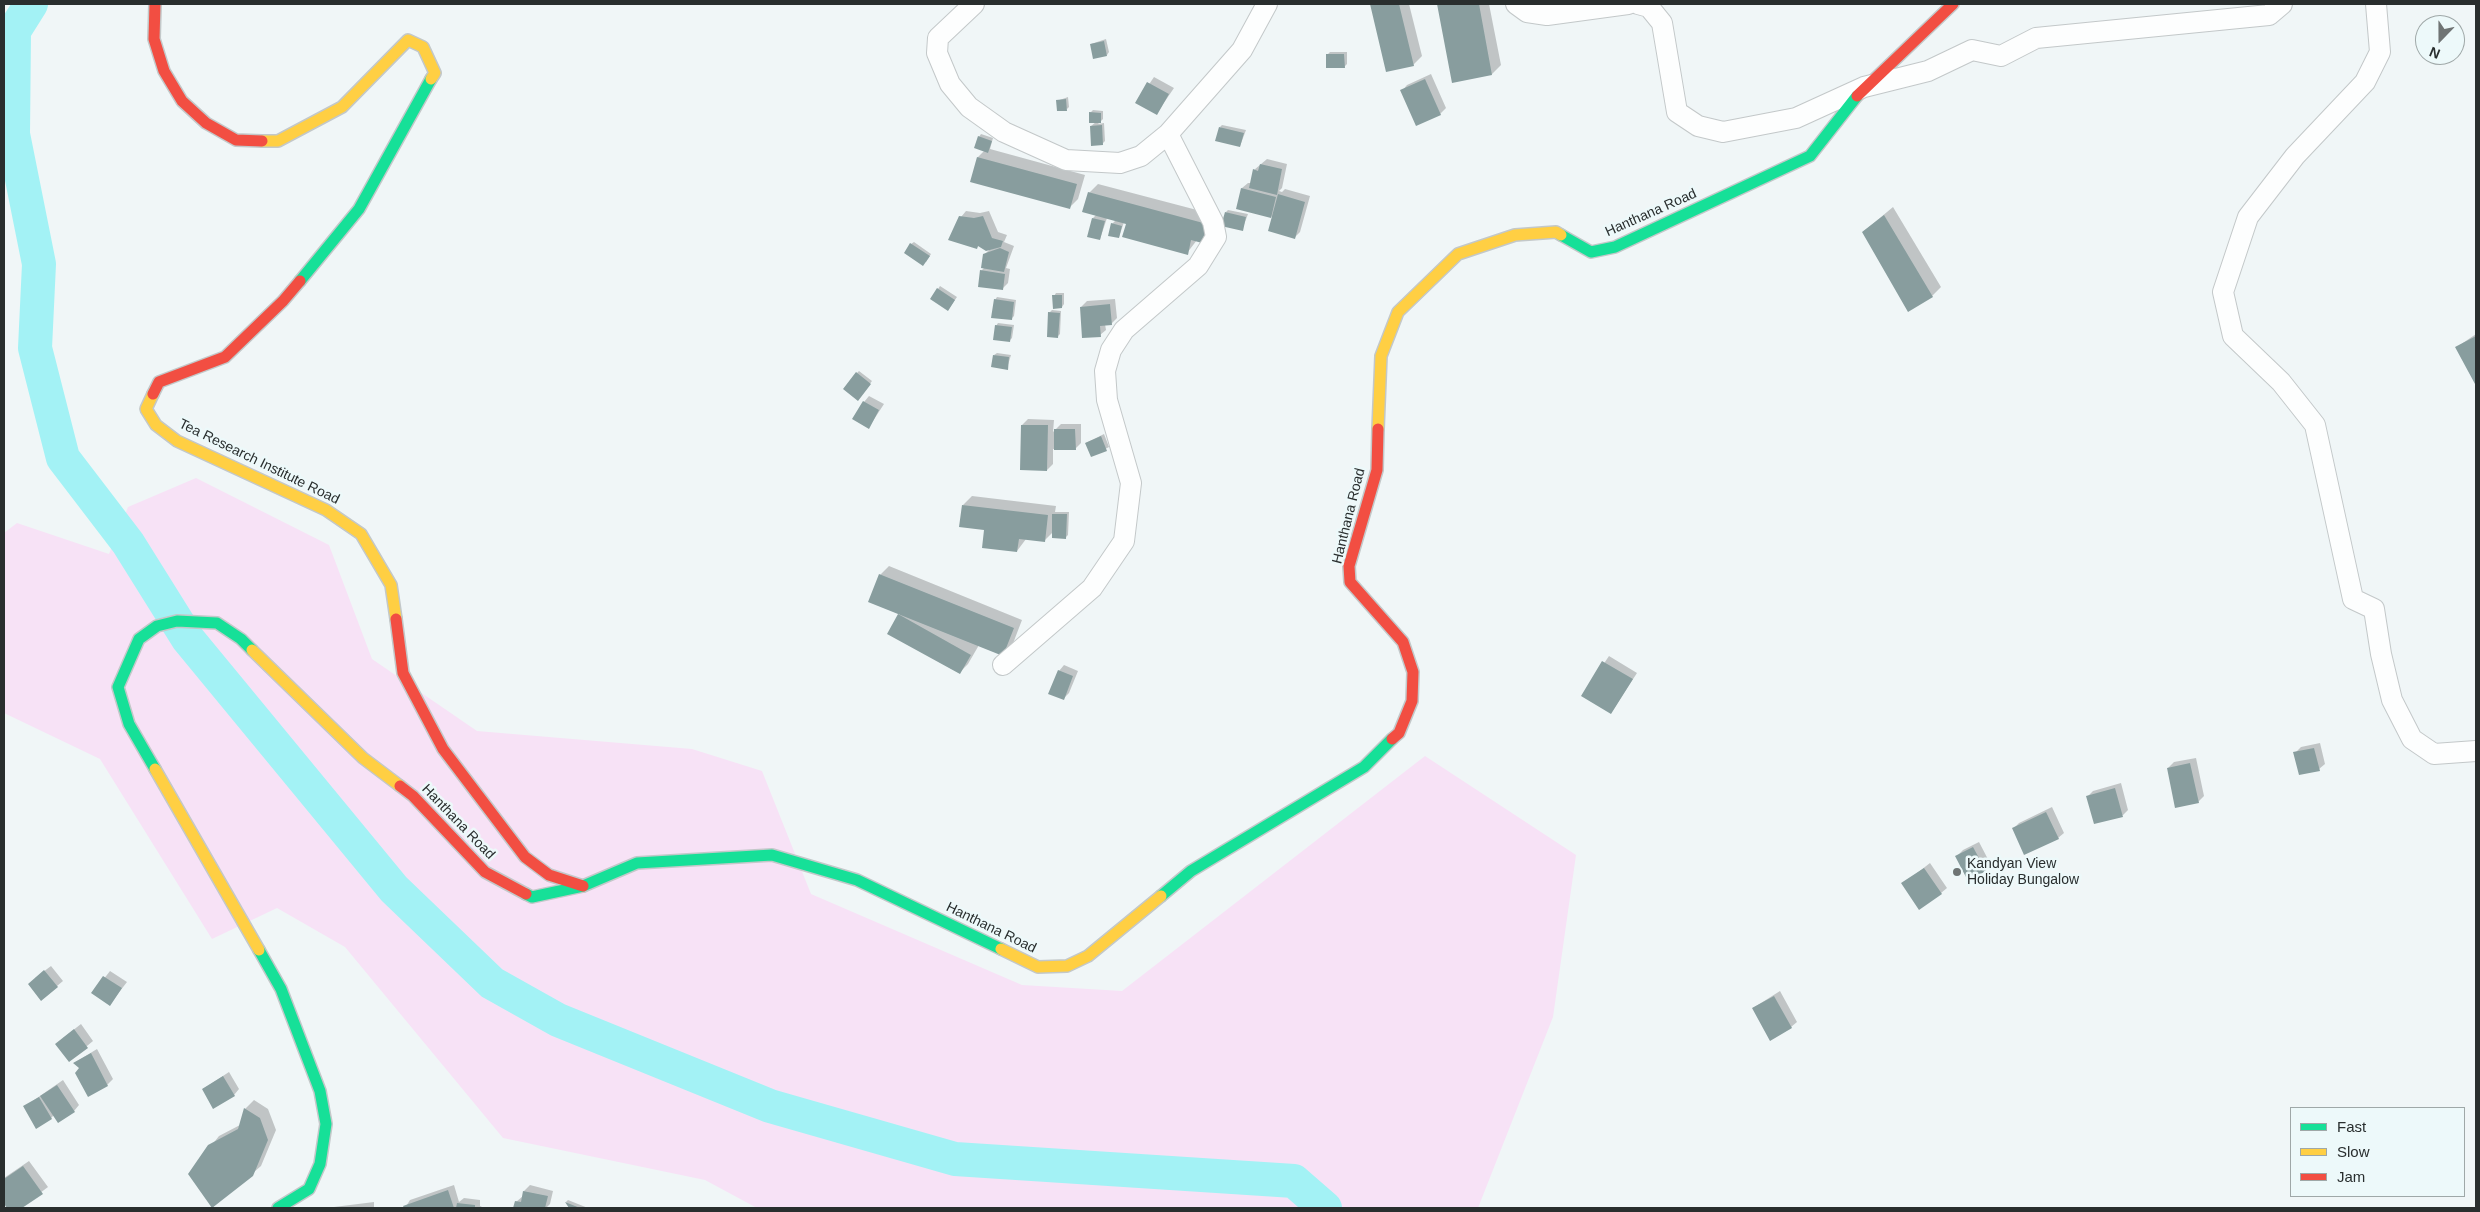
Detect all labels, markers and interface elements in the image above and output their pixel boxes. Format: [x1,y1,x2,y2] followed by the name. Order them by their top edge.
[2415,15,2465,65] north arrow
[2427,44,2442,62] text: N
[1603,185,1699,241] street label: Hanthana Road
[176,416,342,508] street label: Tea Research Institute Road
[1329,466,1369,566] street label: Hanthana Road
[418,781,498,863] street label: Hanthana Road
[1967,856,2079,889] place label: Kandyan View Holiday Bungalow
[1951,866,1963,878] marker: Kandyan View Holiday Bungalow
[943,899,1039,957] street label: Hanthana Road
[2290,1107,2465,1197] legend
[2337,1118,2366,1135] text: Fast
[2337,1143,2370,1160] text: Slow
[2337,1168,2365,1185] text: Jam

